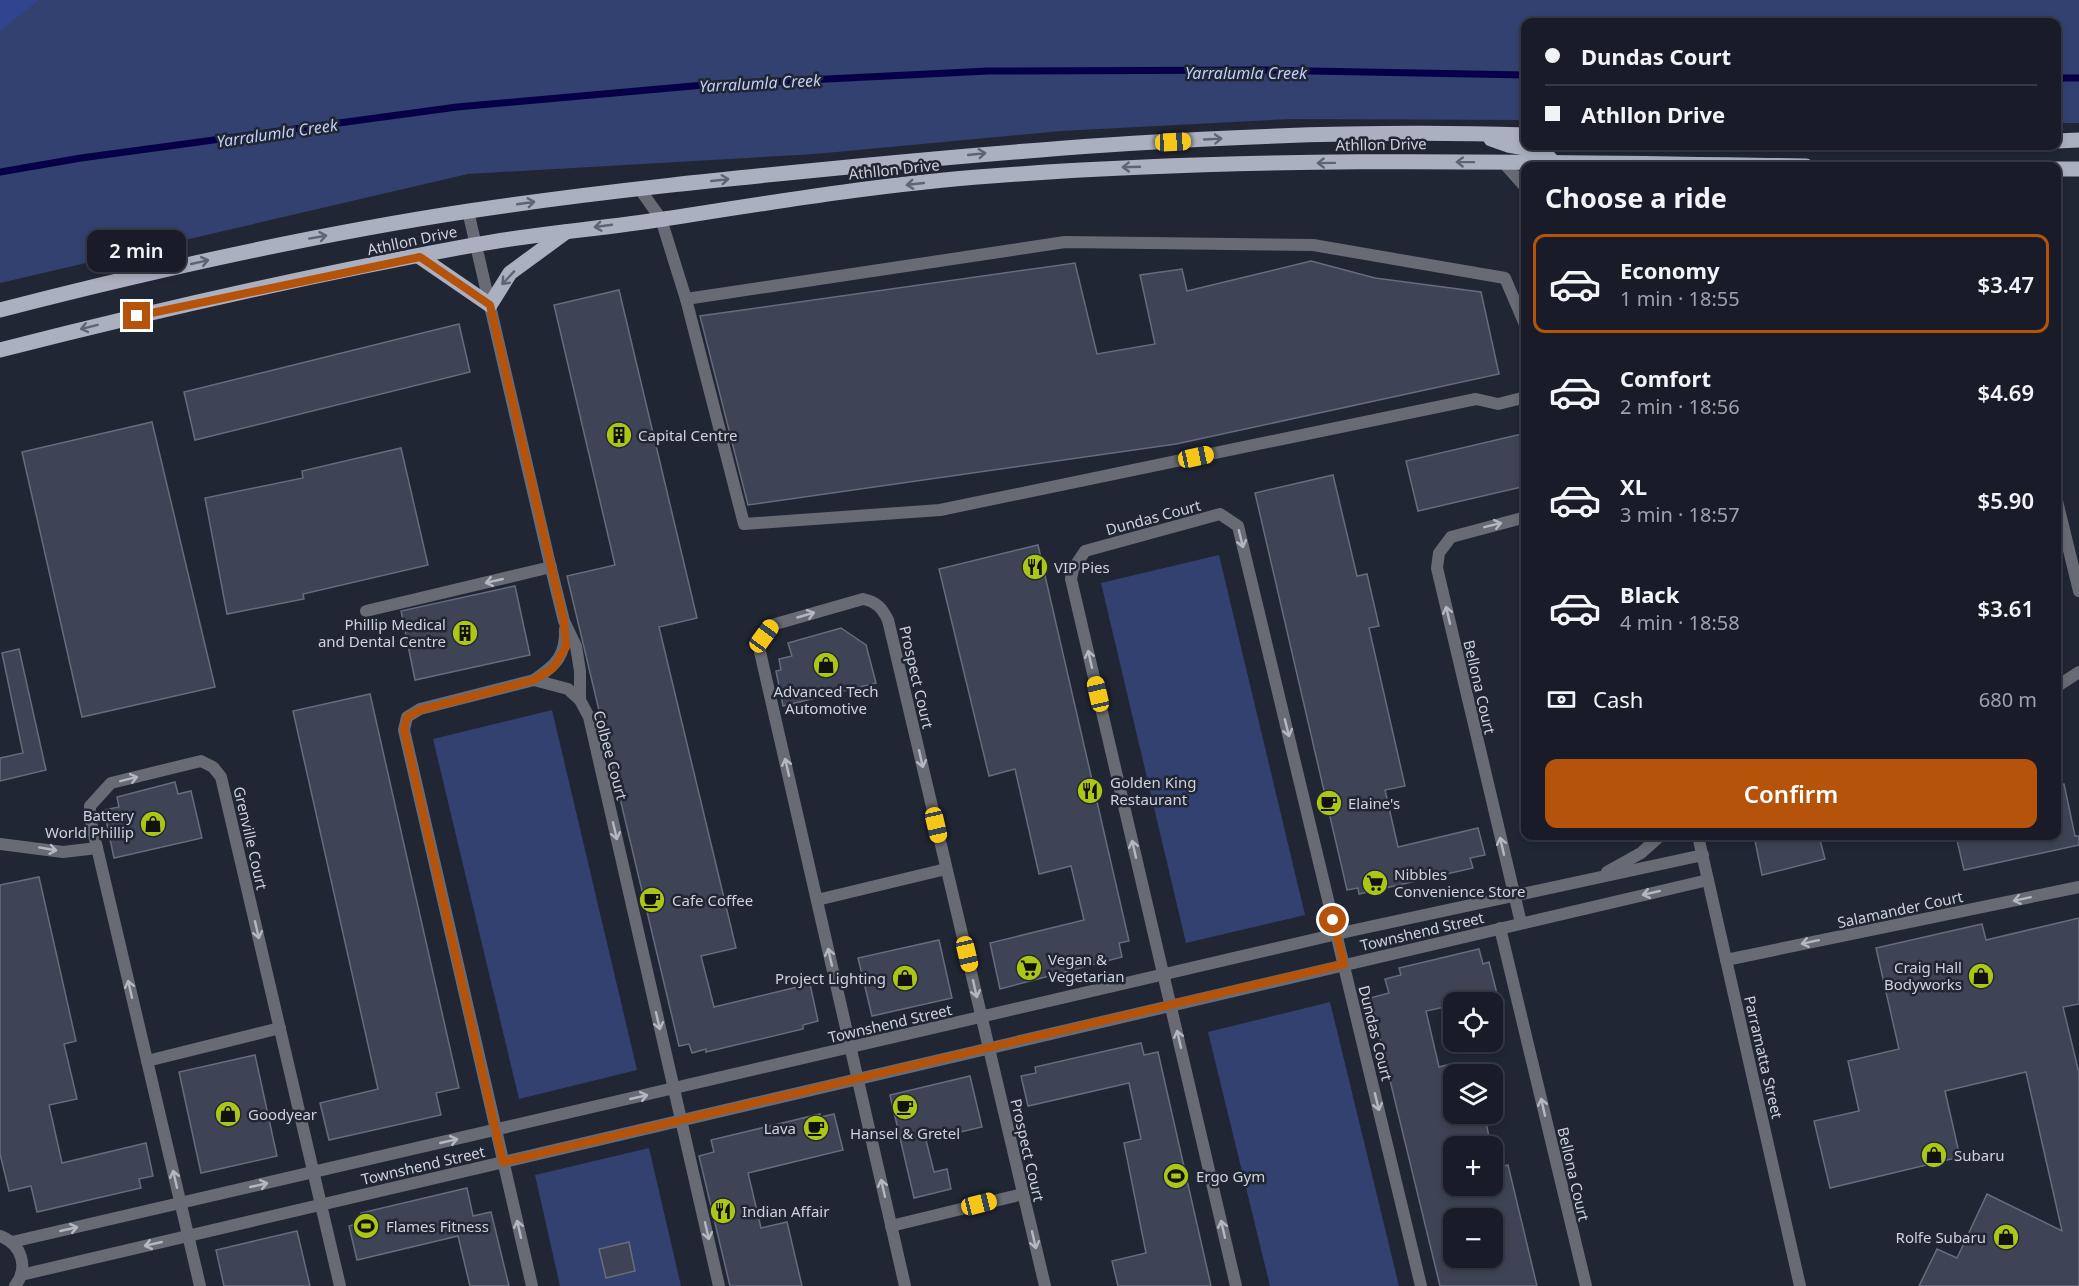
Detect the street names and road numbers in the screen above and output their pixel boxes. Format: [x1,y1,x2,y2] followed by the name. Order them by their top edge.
[1335,133,1427,155] street label: Athllon Drive
[848,154,940,184] street label: Athllon Drive
[365,221,459,259] street label: Athllon Drive
[1103,495,1203,539] street label: Dundas Court
[895,624,939,731] street label: Prospect Court
[1459,638,1501,737] street label: Bellona Court
[589,708,633,803] street label: Colbee Court
[229,784,273,892] street label: Grenville Court
[1835,886,1965,932] street label: Salamander Court
[1358,907,1486,955] street label: Townshend Street
[1354,983,1398,1083] street label: Dundas Court
[1740,994,1788,1121] street label: Parramatta Street
[826,999,954,1047] street label: Townshend Street
[1006,1097,1050,1204] street label: Prospect Court
[1553,1125,1595,1224] street label: Bellona Court
[359,1141,487,1189] street label: Townshend Street

